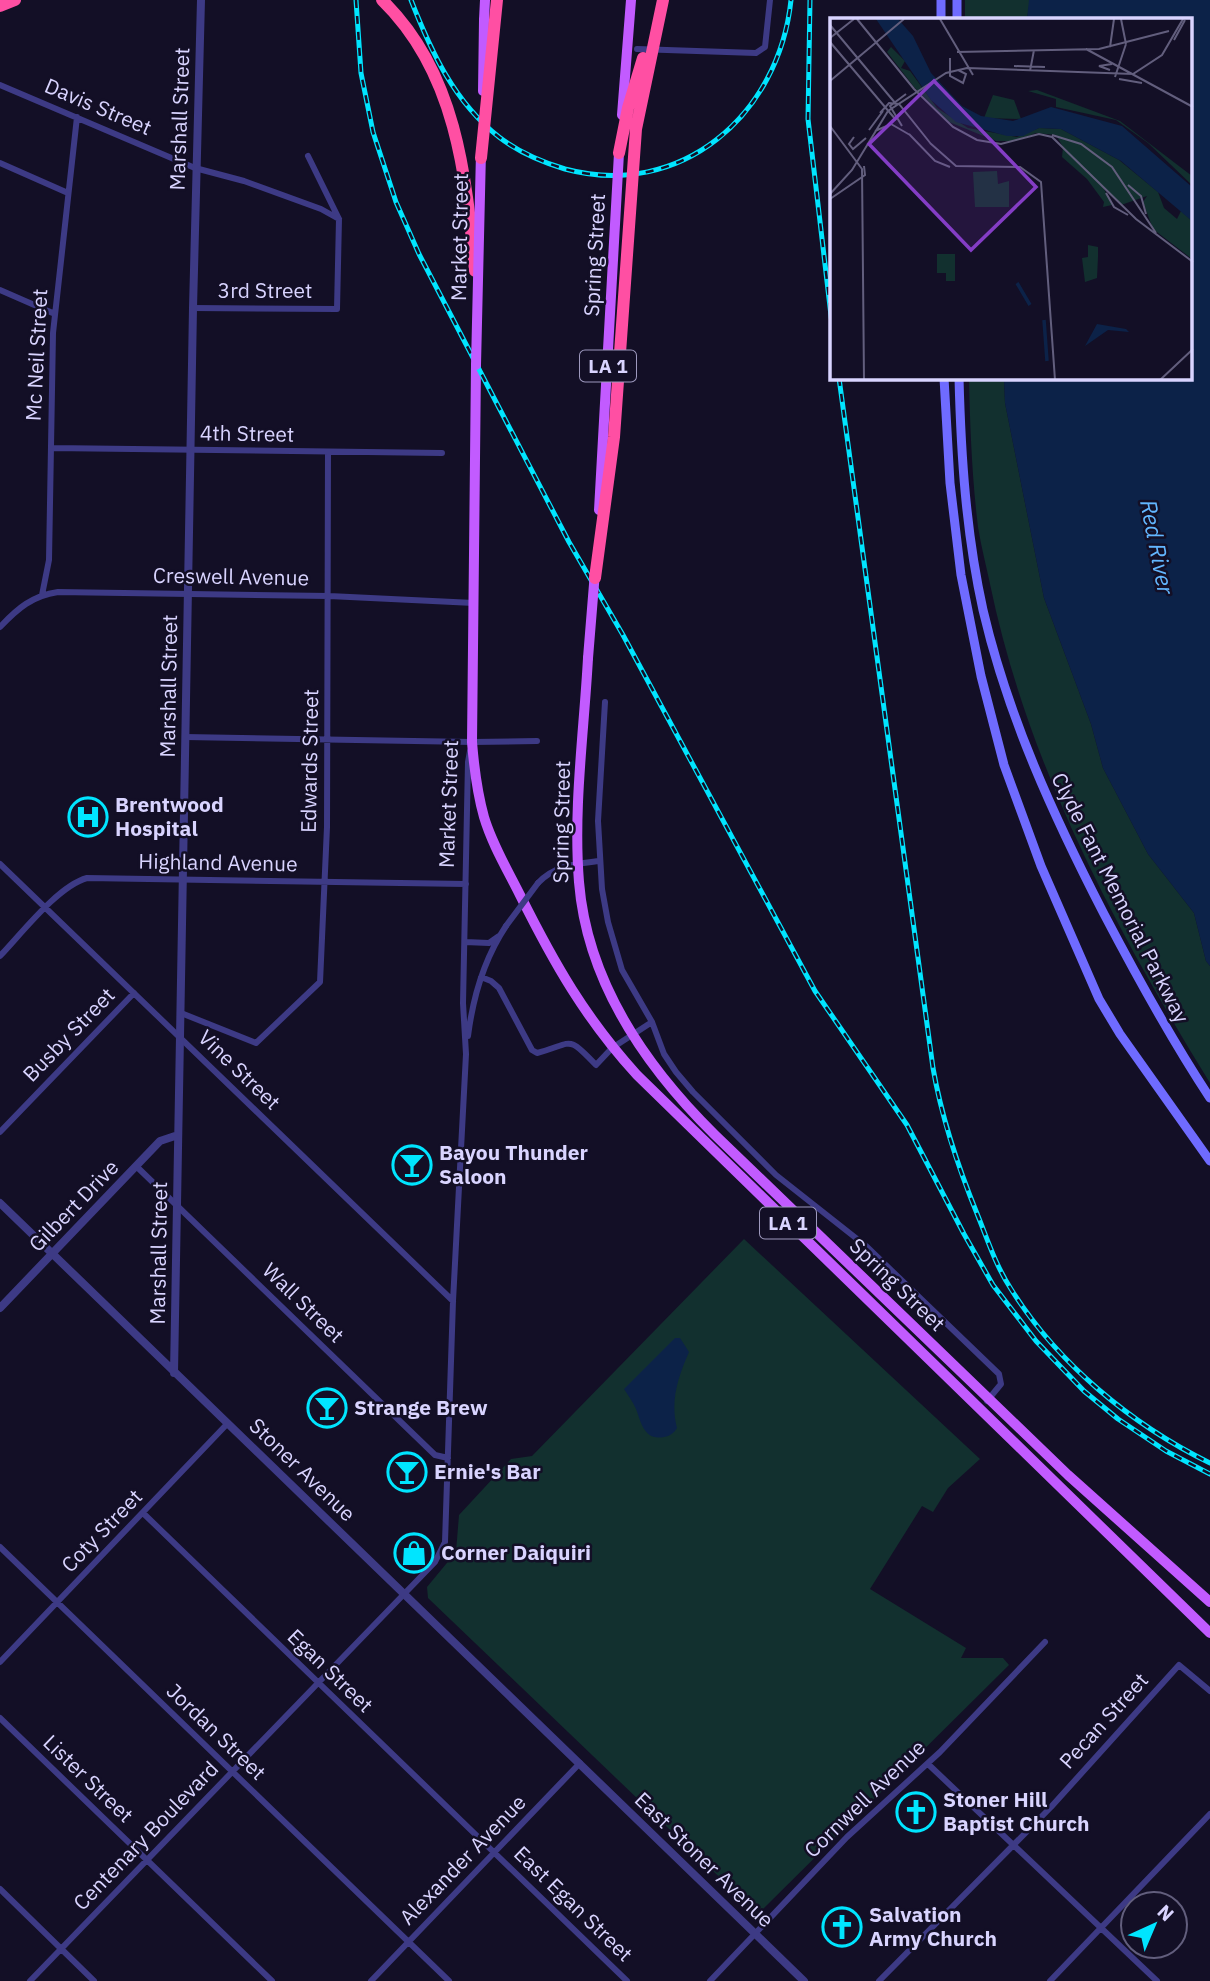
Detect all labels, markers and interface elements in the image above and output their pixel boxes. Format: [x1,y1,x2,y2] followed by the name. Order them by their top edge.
[830,18,1192,380] inset map
[163,47,195,191] street label: Marshall Street
[41,71,156,141] street label: Davis Street
[444,173,474,301] street label: Market Street
[577,193,611,317] street label: Spring Street
[218,276,312,304] street label: 3rd Street
[19,288,53,422] street label: Mc Neil Street
[580,350,636,382] road number: LA 1
[200,418,294,448] street label: 4th Street
[1134,497,1182,597] water label: Red River
[153,561,309,591] street label: Creswell Avenue
[153,614,183,758] street label: Marshall Street
[294,689,324,833] street label: Edwards Street
[432,739,464,868] street label: Market Street
[546,760,576,884] street label: Spring Street
[1045,768,1197,1028] street label: Clyde Fant Memorial Parkway
[115,790,224,842] place label: Brentwood Hospital
[67,796,109,838] hospital icon: Brentwood Hospital
[138,847,298,877] street label: Highland Avenue
[16,981,120,1088] street label: Busby Street
[193,1023,287,1115] street label: Vine Street
[439,1138,589,1190] place label: Bayou Thunder Saloon
[391,1144,433,1186] bar icon: Bayou Thunder Saloon
[22,1153,124,1258] street label: Gilbert Drive
[143,1181,173,1325] street label: Marshall Street
[760,1208,816,1238] road number: LA 1
[844,1232,952,1337] street label: Spring Street
[257,1256,351,1348] street label: Wall Street
[306,1387,348,1429] bar icon: Strange Brew
[354,1393,488,1421] place label: Strange Brew
[244,1411,362,1527] street label: Stoner Avenue
[386,1451,428,1493] bar icon: Ernie's Bar
[434,1457,541,1485] place label: Ernie's Bar
[55,1483,148,1578] street label: Coty Street
[393,1532,435,1574] shop icon: Corner Daiquiri
[441,1538,591,1566] place label: Corner Daiquiri
[282,1622,380,1718] street label: Egan Street
[1053,1666,1154,1774] street label: Pecan Street
[161,1677,272,1786] street label: Jordan Street
[38,1728,140,1828] street label: Lister Street
[798,1733,931,1863] street label: Cornwell Avenue
[67,1755,224,1916] street label: Centenary Boulevard
[943,1785,1090,1837] place label: Stoner Hill Baptist Church
[629,1786,780,1933] street label: East Stoner Avenue
[393,1788,532,1930] street label: Alexander Avenue
[895,1791,937,1833] church icon: Stoner Hill Baptist Church
[508,1839,639,1967] street label: East Egan Street
[1119,1890,1189,1960] north arrow
[1153,1899,1179,1926] text: N
[869,1900,997,1952] place label: Salvation Army Church
[821,1906,863,1948] church icon: Salvation Army Church

